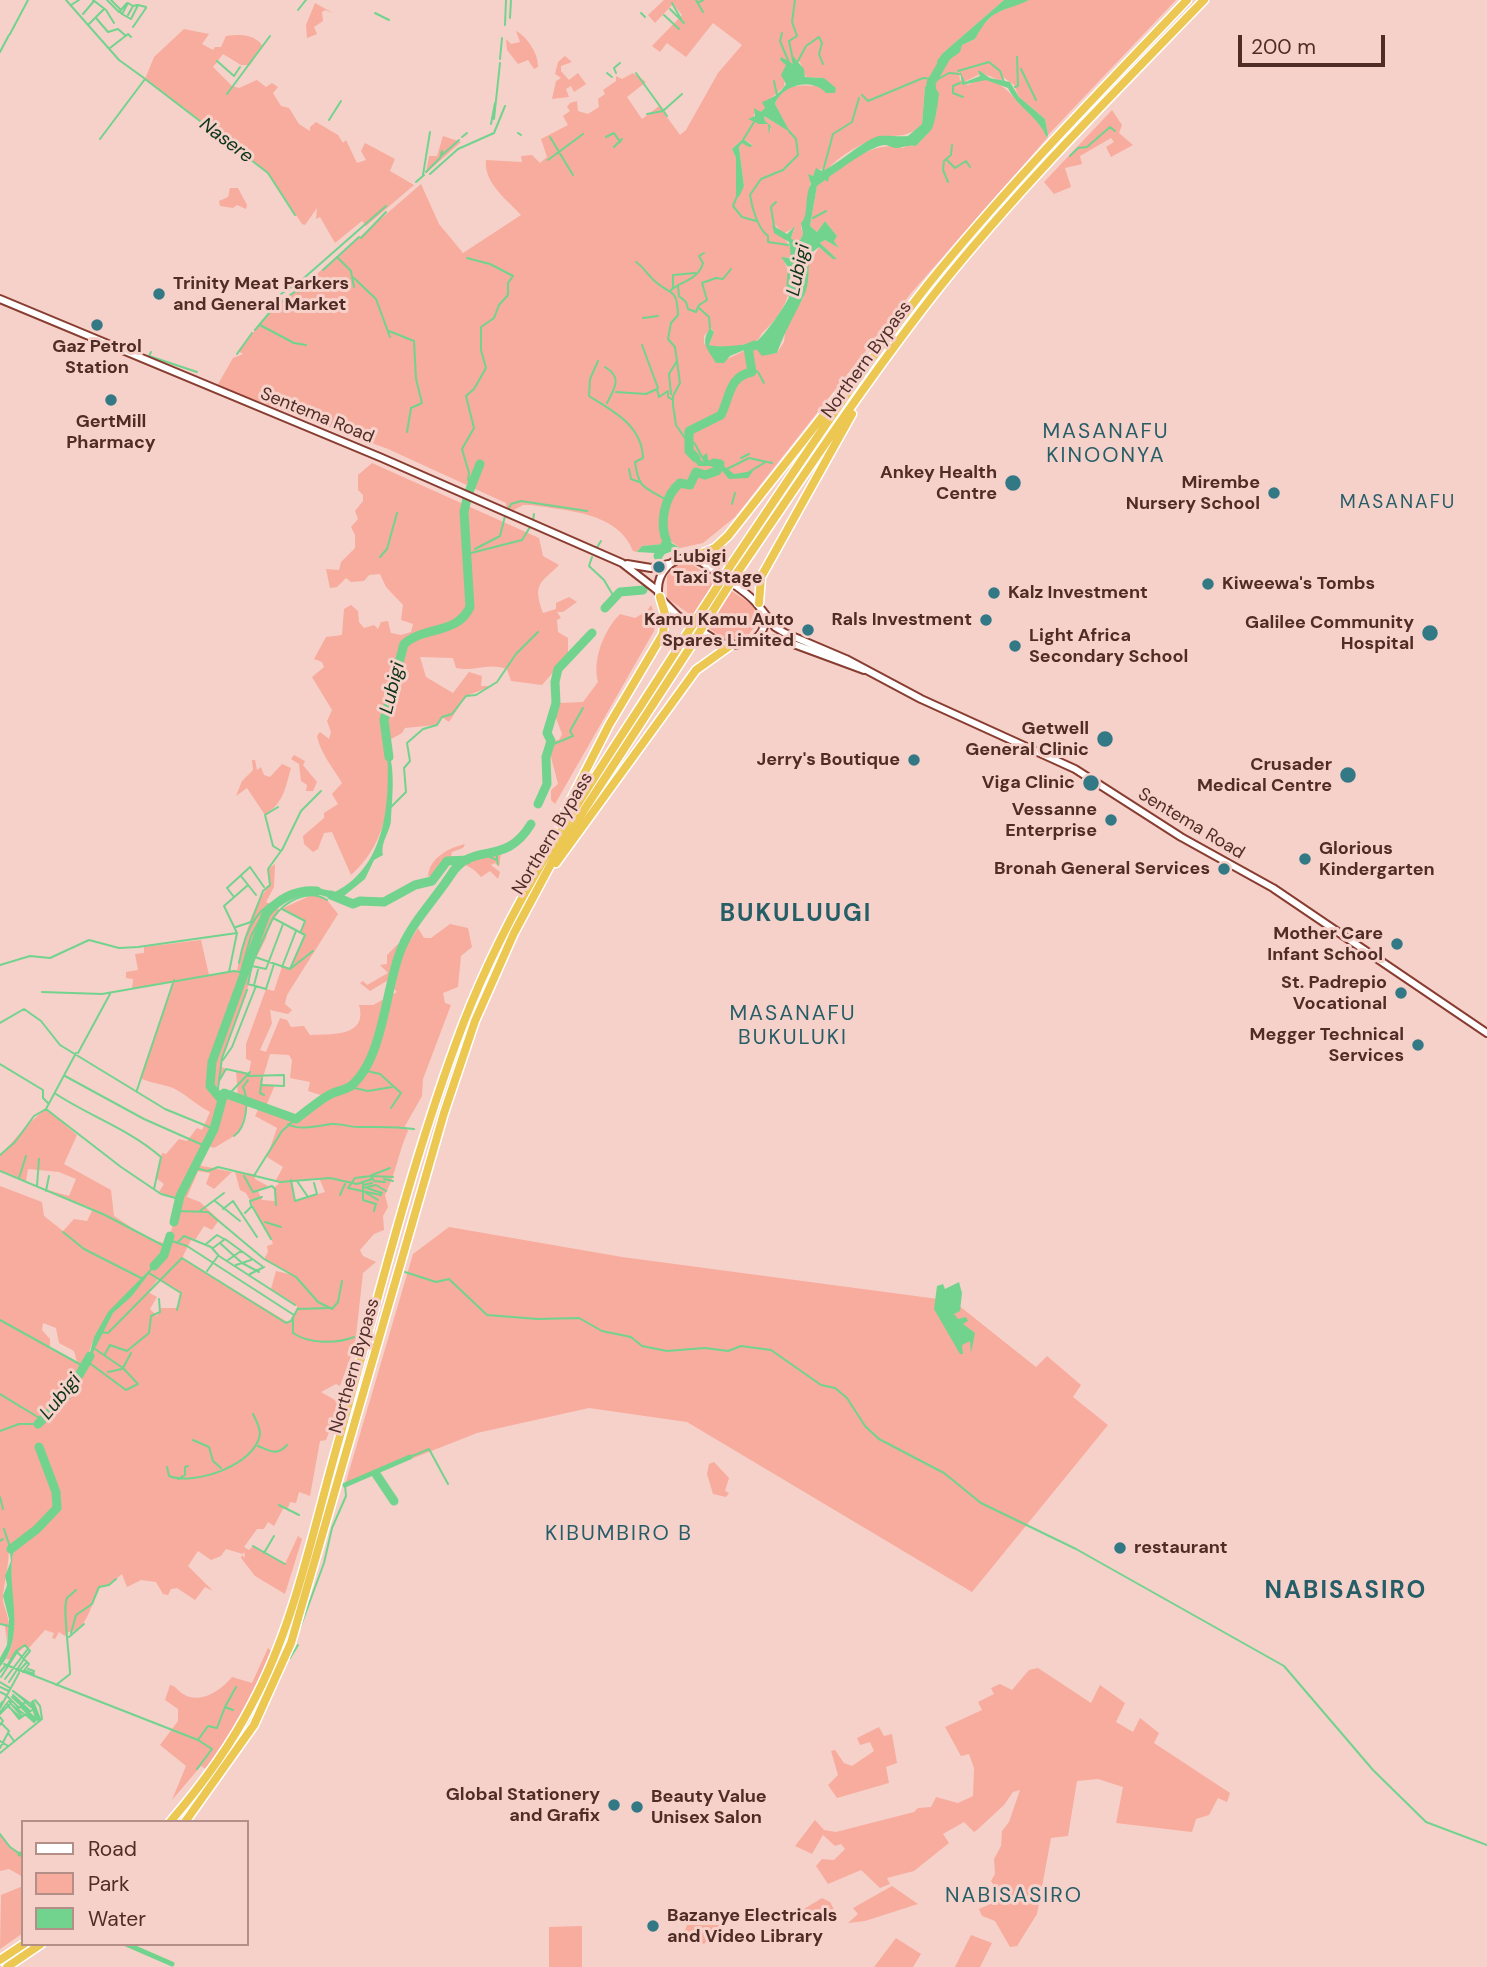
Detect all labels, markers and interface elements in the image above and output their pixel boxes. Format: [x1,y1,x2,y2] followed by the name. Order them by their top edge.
[1242,21,1389,65] scale bar
[1251,33,1316,61] text: 200 m
[195,113,257,169] water label: Nasere
[782,242,816,298] water label: Lubigi
[173,273,349,316] place label: Trinity Meat Parkers and General Market
[151,286,167,302] marker: Trinity Meat Parkers and General Market
[817,297,917,423] street label: Northern Bypass
[89,317,105,333] marker: Gaz Petrol Station
[52,336,142,378] place label: Gaz Petrol Station
[257,383,377,449] street label: Sentema Road
[103,392,119,408] marker: GertMill Pharmacy
[66,411,156,453] place label: GertMill Pharmacy
[1043,419,1169,469] district label: MASANAFU KINOONYA
[880,462,997,504] place label: Ankey Health Centre
[1126,472,1260,514] place label: Mirembe Nursery School
[1003,473,1023,493] marker: Ankey Health Centre
[1266,485,1282,501] marker: Mirembe Nursery School
[1341,492,1455,514] district label: MASANAFU
[673,546,763,588] place label: Lubigi Taxi Stage
[651,559,667,575] marker: Lubigi Taxi Stage
[1222,573,1375,595] place label: Kiweewa's Tombs
[1200,576,1216,592] marker: Kiweewa's Tombs
[1008,582,1148,604] place label: Kalz Investment
[986,585,1002,601] marker: Kalz Investment
[644,609,794,652] place label: Kamu Kamu Auto Spares Limited
[832,609,972,631] place label: Rals Investment
[978,612,994,628] marker: Rals Investment
[1245,612,1414,654] place label: Galilee Community Hospital
[800,622,816,638] marker: Kamu Kamu Auto Spares Limited
[1420,623,1440,643] marker: Galilee Community Hospital
[1029,625,1188,668] place label: Light Africa Secondary School
[1007,638,1023,654] marker: Light Africa Secondary School
[376,660,410,716] water label: Lubigi
[965,718,1089,760] place label: Getwell General Clinic
[1095,729,1115,749] marker: Getwell General Clinic
[756,749,900,771] place label: Jerry's Boutique
[906,752,922,768] marker: Jerry's Boutique
[1197,754,1332,796] place label: Crusader Medical Centre
[1338,765,1358,785] marker: Crusader Medical Centre
[508,769,598,899] street label: Northern Bypass
[982,772,1075,794] place label: Viga Clinic
[1081,773,1101,793] marker: Viga Clinic
[1134,784,1248,864] street label: Sentema Road
[1005,799,1097,842] place label: Vessanne Enterprise
[1103,812,1119,828] marker: Vessanne Enterprise
[1319,838,1435,880] place label: Glorious Kindergarten
[1297,851,1313,867] marker: Glorious Kindergarten
[994,858,1210,880] place label: Bronah General Services
[1216,861,1232,877] marker: Bronah General Services
[721,901,871,929] district label: BUKULUUGI
[1267,923,1383,965] place label: Mother Care Infant School
[1389,936,1405,952] marker: Mother Care Infant School
[1281,972,1387,1014] place label: St. Padrepio Vocational
[1393,985,1409,1001] marker: St. Padrepio Vocational
[730,1001,856,1051] district label: MASANAFU BUKULUKI
[1250,1024,1404,1066] place label: Megger Technical Services
[1410,1037,1426,1053] marker: Megger Technical Services
[325,1296,385,1436] street label: Northern Bypass
[36,1369,86,1425] water label: Lubigi
[546,1521,692,1547] district label: KIBUMBIRO B
[1134,1537,1228,1559] place label: restaurant
[1112,1540,1128,1556] marker: restaurant
[1266,1578,1426,1606] district label: NABISASIRO
[446,1784,600,1826] place label: Global Stationery and Grafix
[651,1786,767,1828] place label: Beauty Value Unisex Salon
[606,1797,622,1813] marker: Global Stationery and Grafix
[629,1799,645,1815] marker: Beauty Value Unisex Salon
[21,1820,248,1946] legend
[88,1835,137,1863] text: Road
[88,1870,129,1898] text: Park
[946,1883,1082,1909] district label: NABISASIRO
[88,1905,146,1933] text: Water
[667,1905,837,1948] place label: Bazanye Electricals and Video Library
[645,1918,661,1934] marker: Bazanye Electricals and Video Library

